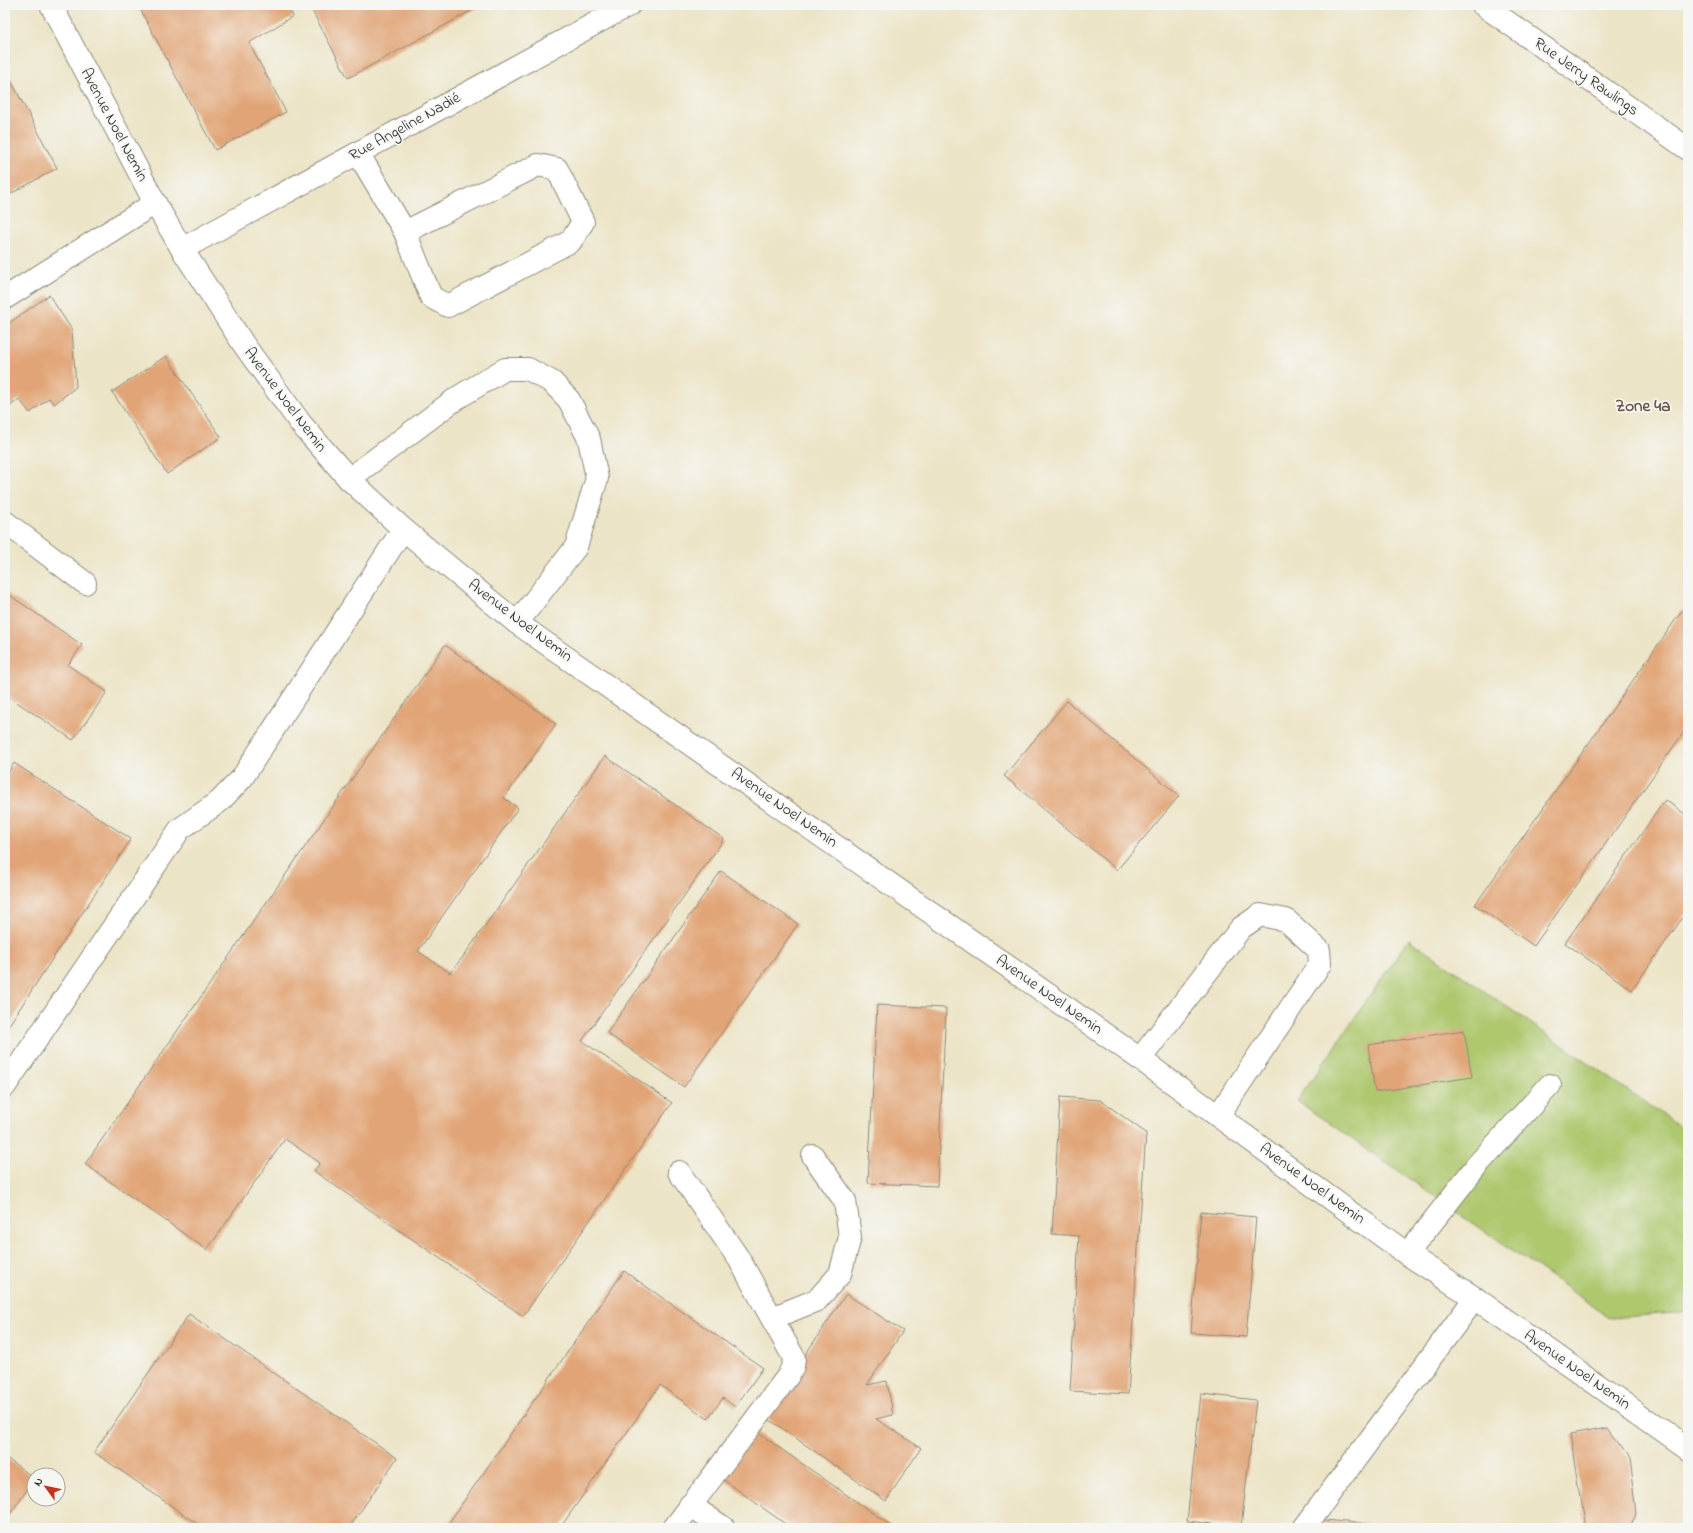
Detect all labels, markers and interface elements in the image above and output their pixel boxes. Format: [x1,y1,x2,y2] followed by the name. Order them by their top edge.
[1529,32,1643,122] street label: Rue Jerry Rawlings
[74,64,154,186] street label: Avenue Noel Nemin
[345,86,466,168] street label: Rue Angeline Nadié
[238,342,333,458] street label: Avenue Noel Nemin
[1616,394,1670,419] district label: Zone 4a
[462,574,578,669] street label: Avenue Noel Nemin
[726,762,843,854] street label: Avenue Noel Nemin
[991,949,1108,1041] street label: Avenue Noel Nemin
[1254,1137,1370,1231] street label: Avenue Noel Nemin
[1519,1324,1636,1416] street label: Avenue Noel Nemin
[26,1467,66,1507] north arrow
[30,1475,47,1490] text: N

